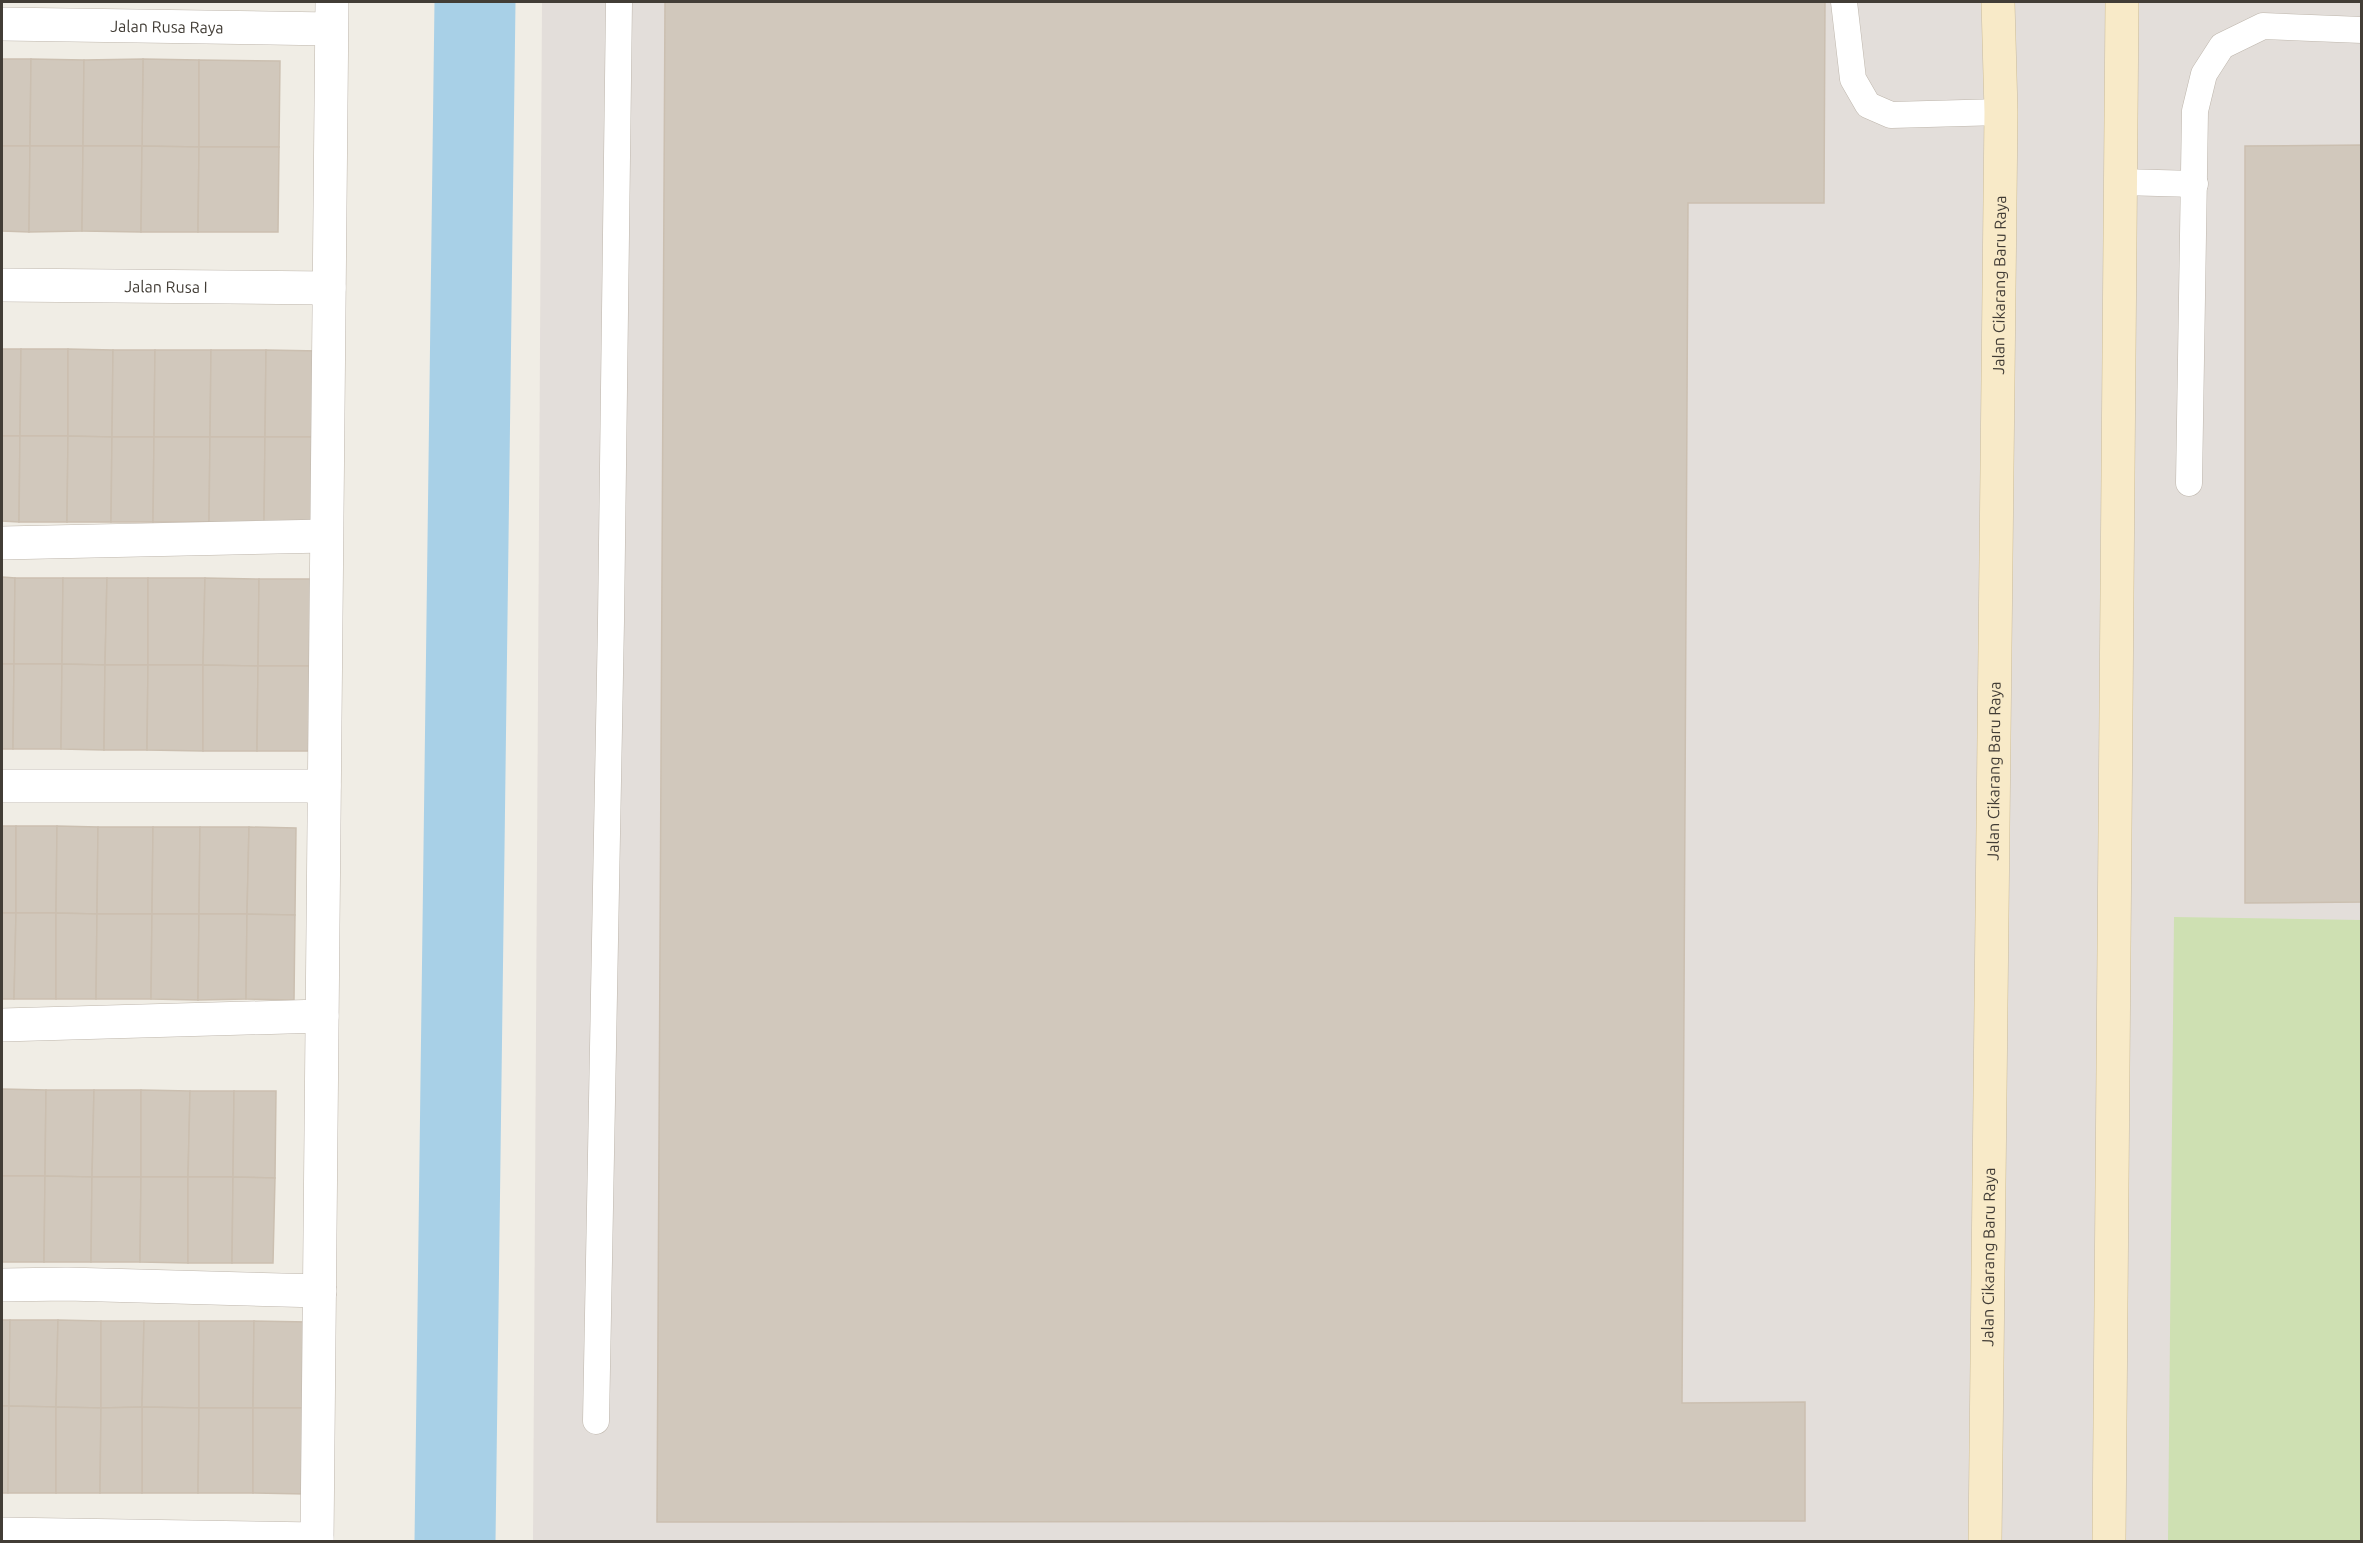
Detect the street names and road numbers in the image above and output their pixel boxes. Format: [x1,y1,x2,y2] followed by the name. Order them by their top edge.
[110,17,224,36] street label: Jalan Rusa Raya
[1989,195,2009,375] street label: Jalan Cikarang Baru Raya
[124,277,208,296] street label: Jalan Rusa I
[1984,681,2004,861] street label: Jalan Cikarang Baru Raya
[1978,1167,1998,1347] street label: Jalan Cikarang Baru Raya

